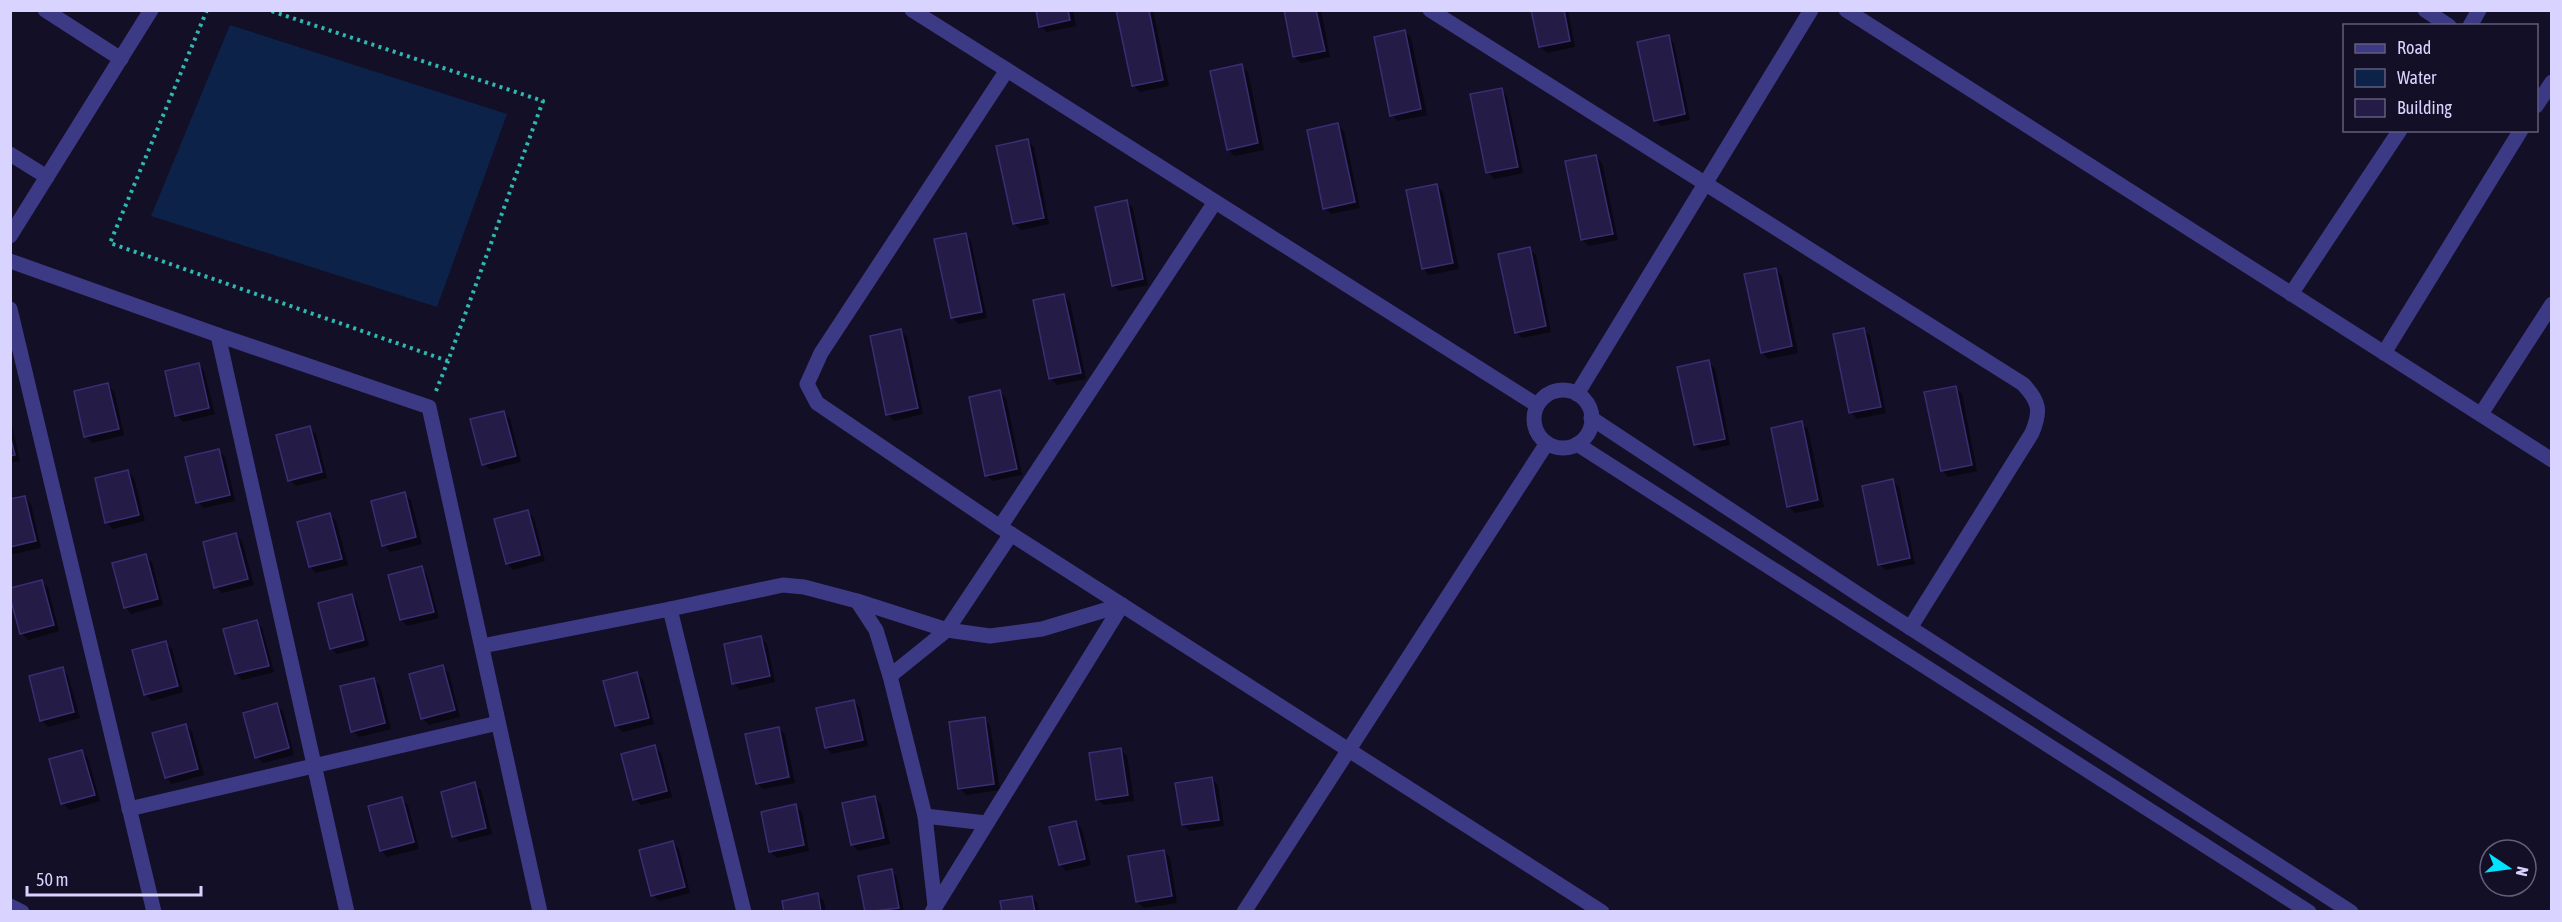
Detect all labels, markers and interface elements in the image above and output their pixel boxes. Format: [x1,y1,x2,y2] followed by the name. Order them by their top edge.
[2343,24,2538,132] legend
[2397,37,2431,58] text: Road
[2397,67,2437,88] text: Water
[2397,97,2452,118] text: Building
[2478,838,2538,898] north arrow
[27,859,201,897] scale bar
[2513,865,2532,878] text: N
[36,869,68,890] text: 50 m

